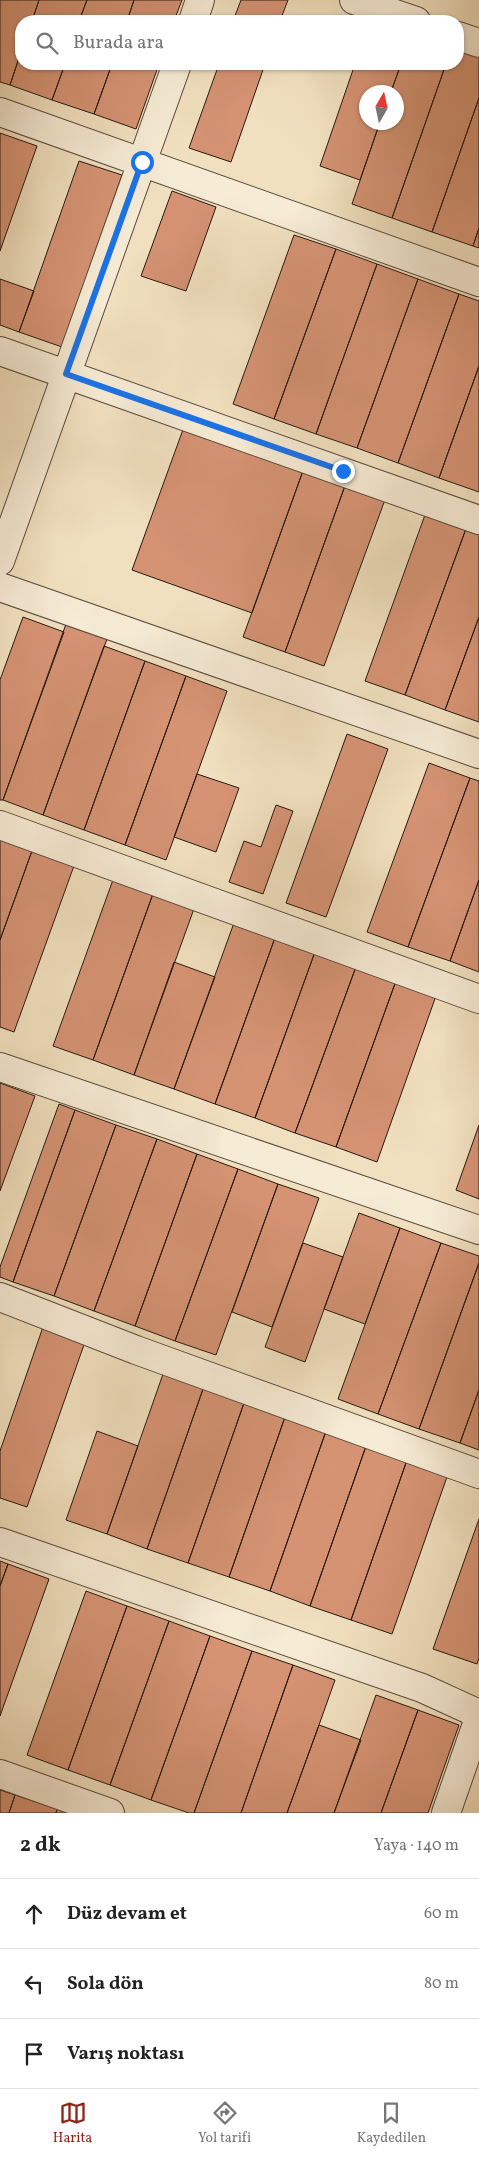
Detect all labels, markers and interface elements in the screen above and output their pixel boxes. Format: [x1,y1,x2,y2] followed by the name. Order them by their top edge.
[15,15,464,70] search box
[33,29,61,57] icon: search
[73,30,164,56] text: Burada ara
[359,85,404,130] north arrow
[131,151,154,174] route start
[332,460,355,483] route end
[20,1831,61,1860] text: 2 dk
[374,1835,459,1857] text: Yaya · 140 m
[20,1900,48,1928] icon: ahead
[67,1901,187,1927] text: Düz devam et
[424,1903,459,1925] text: 60 m
[20,1970,48,1998] icon: left
[67,1971,144,1997] text: Sola dön
[424,1973,459,1995] text: 80 m
[20,2040,48,2068] icon: arrive
[67,2041,184,2067] text: Varış noktası
[53,2099,92,2148] tab: Harita
[198,2099,251,2148] tab: Yol tarifi
[357,2099,426,2148] tab: Kaydedilen

